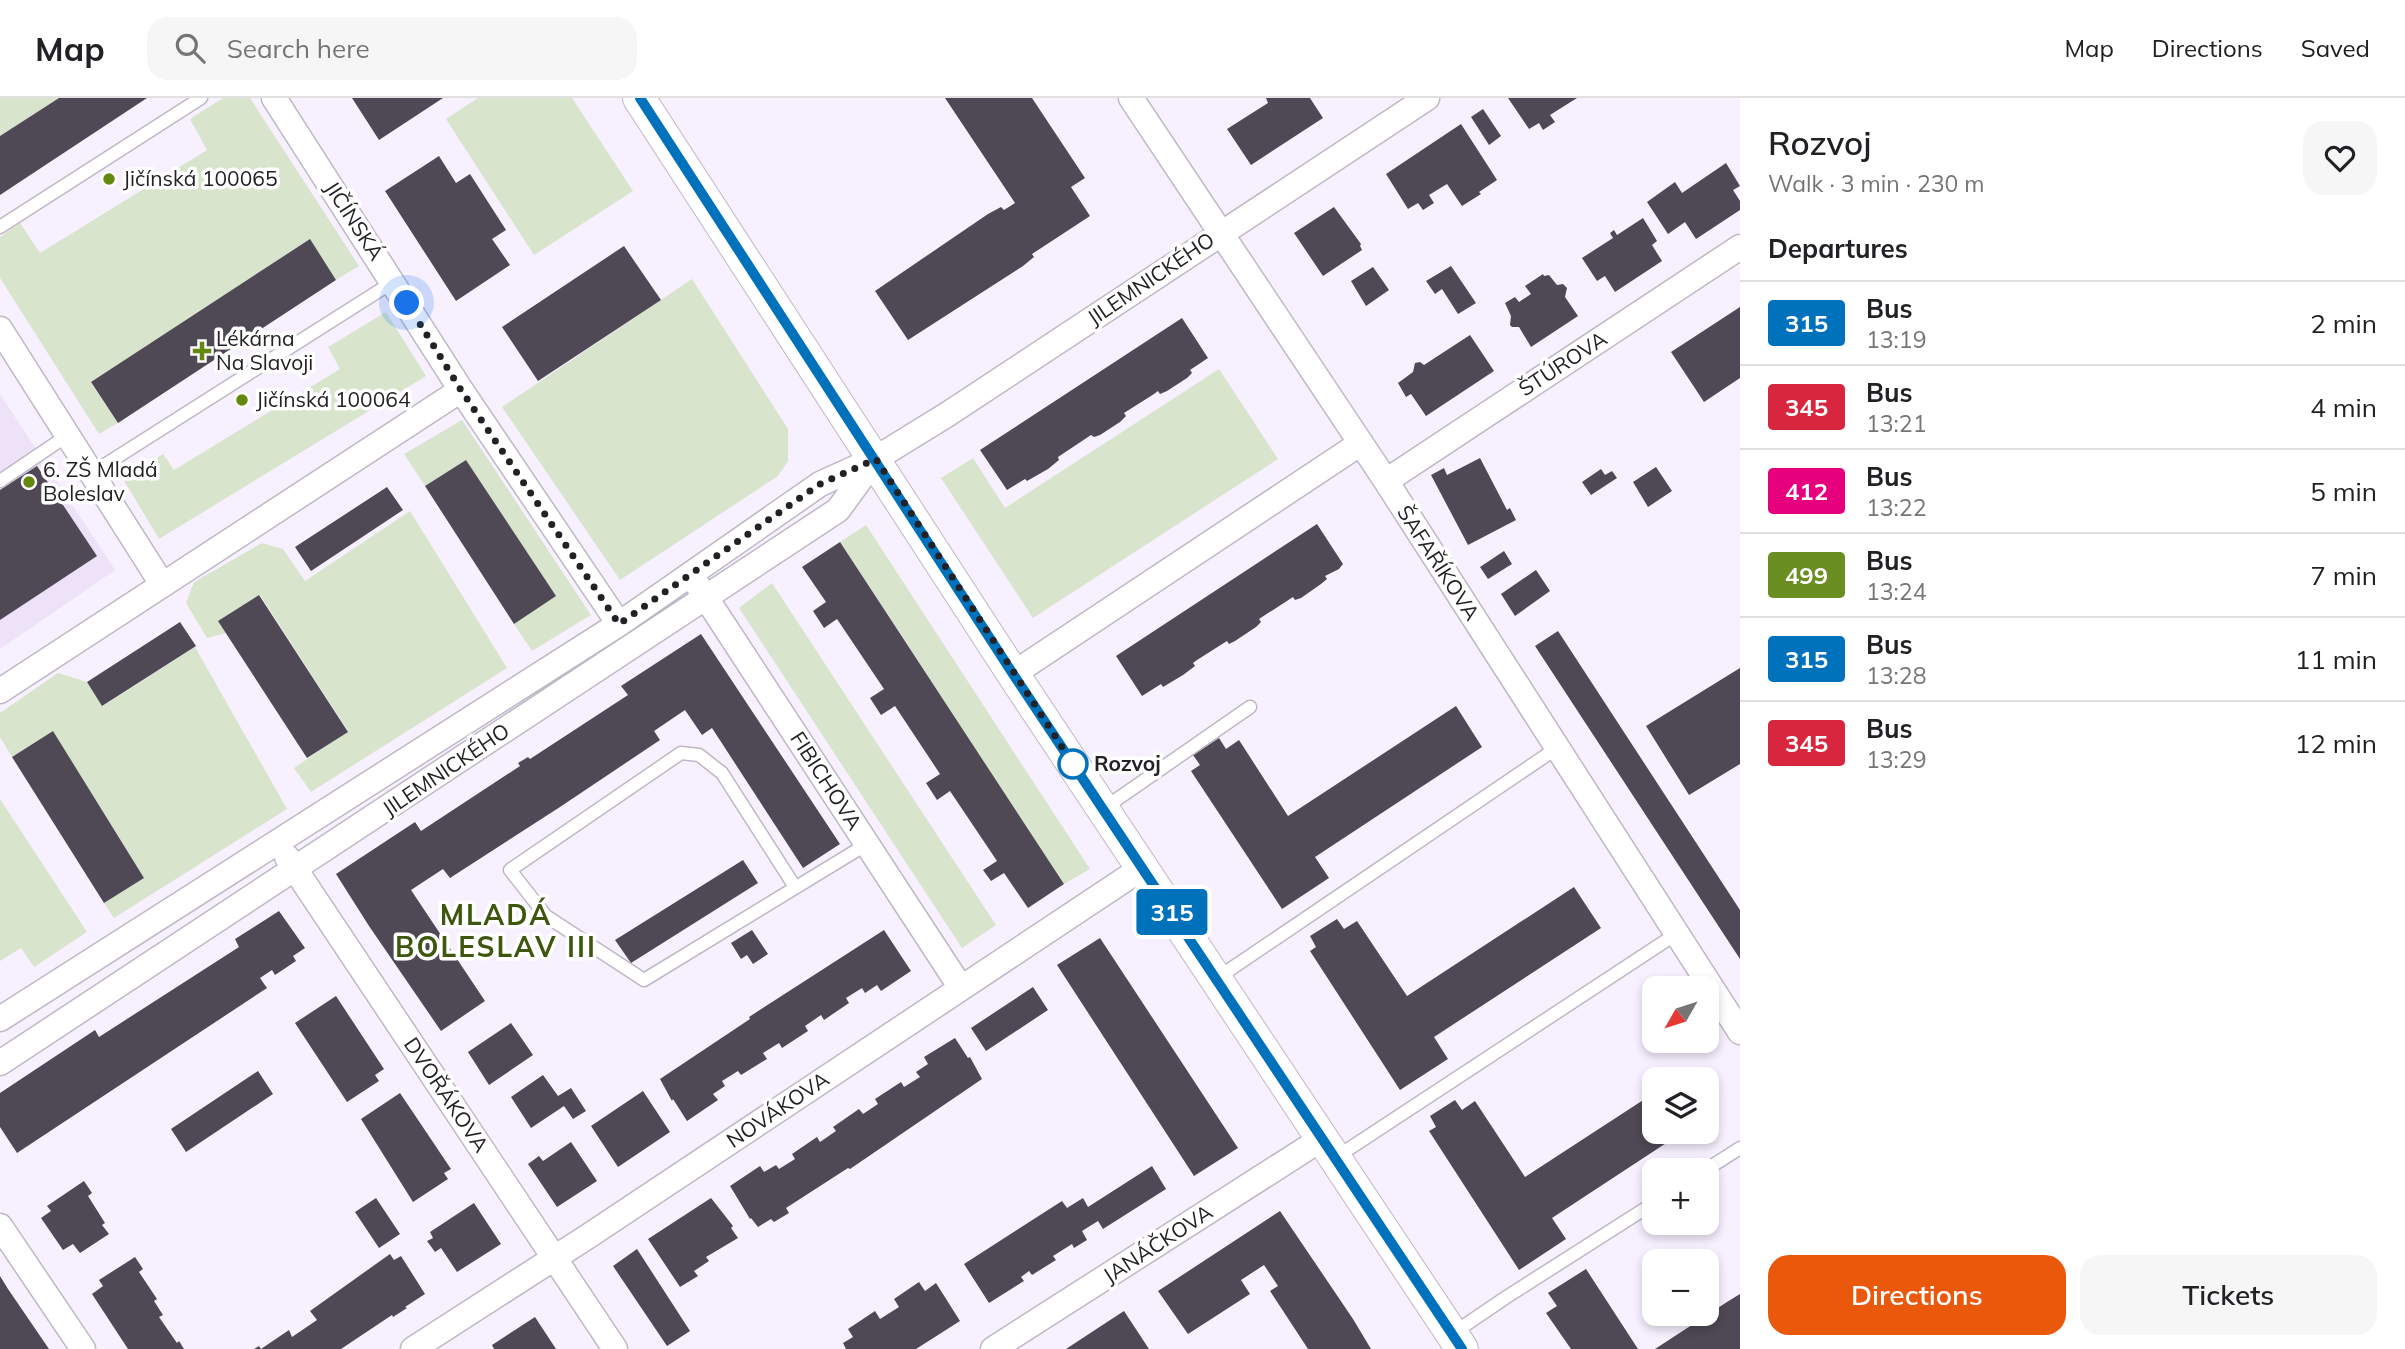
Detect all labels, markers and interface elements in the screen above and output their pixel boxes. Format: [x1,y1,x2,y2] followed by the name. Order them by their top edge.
[147,17,637,80] search box
[35,28,105,69] text: Map
[171,29,209,67] icon: search
[227,32,370,65] text: Search here
[2064,33,2114,63] text: Map
[2152,33,2263,63] text: Directions
[2301,33,2370,63] text: Saved
[2303,121,2377,195] button: heart
[1768,122,1871,163] text: Rozvoj
[123,165,278,191] place label: Jičínská 100065
[1768,169,1985,198] text: Walk · 3 min · 230 m
[101,171,117,187] marker: Jičínská 100065
[320,176,390,265] street label: JIČÍNSKÁ
[1082,226,1219,330] street label: JILEMNICKÉHO
[1768,232,1908,265] text: Departures
[389,285,424,320] your location
[1866,292,1912,325] text: Bus
[2310,307,2377,340] text: 2 min
[1785,308,1828,338] text: 315
[216,325,313,375] place label: Lékárna Na Slavoji
[1513,325,1612,401] street label: ŠTÚROVA
[1866,325,1926,354] text: 13:19
[194,343,210,359] marker: Lékárna Na Slavoji
[1866,376,1912,409] text: Bus
[256,386,411,412] place label: Jičínská 100064
[2310,391,2377,424] text: 4 min
[234,392,250,408] marker: Jičínská 100064
[1785,392,1828,422] text: 345
[1866,409,1926,438] text: 13:21
[43,456,158,506] place label: 6. ZŠ Mladá Boleslav
[1866,460,1912,493] text: Bus
[21,474,37,490] marker: 6. ZŠ Mladá Boleslav
[2310,475,2377,508] text: 5 min
[1785,476,1828,506] text: 412
[1866,493,1926,522] text: 13:22
[1392,500,1486,625] street label: ŠAFAŘÍKOVA
[1866,544,1912,577] text: Bus
[2310,559,2377,592] text: 7 min
[1785,560,1828,590] text: 499
[1866,577,1926,606] text: 13:24
[1866,628,1912,661] text: Bus
[2295,643,2377,676] text: 11 min
[1785,644,1828,674] text: 315
[1866,661,1926,690] text: 13:28
[1866,712,1912,745] text: Bus
[377,717,514,821] street label: JILEMNICKÉHO
[785,726,869,835] street label: FIBICHOVA
[2295,727,2377,760] text: 12 min
[1785,728,1828,758] text: 345
[1866,745,1926,774] text: 13:29
[1058,749,1088,779] marker: Rozvoj
[1094,750,1161,776] place label: Rozvoj
[1132,889,1212,935] line badge: 315
[395,897,597,964] district label: MLADÁ BOLESLAV III
[1150,897,1194,927] text: 315
[1642,976,1718,1054] north arrow
[1642,976,1719,1326] map controls
[399,1032,495,1157] street label: DVOŘÁKOVA
[721,1065,834,1153] street label: NOVÁKOVA
[1642,1067,1719,1144] button: layers
[1642,1158,1719,1235] button: +
[1098,1198,1217,1288] street label: JANÁČKOVA
[1642,1249,1719,1326] button: −
[1768,1255,2066,1335] button: Directions
[2080,1255,2377,1335] button: Tickets

